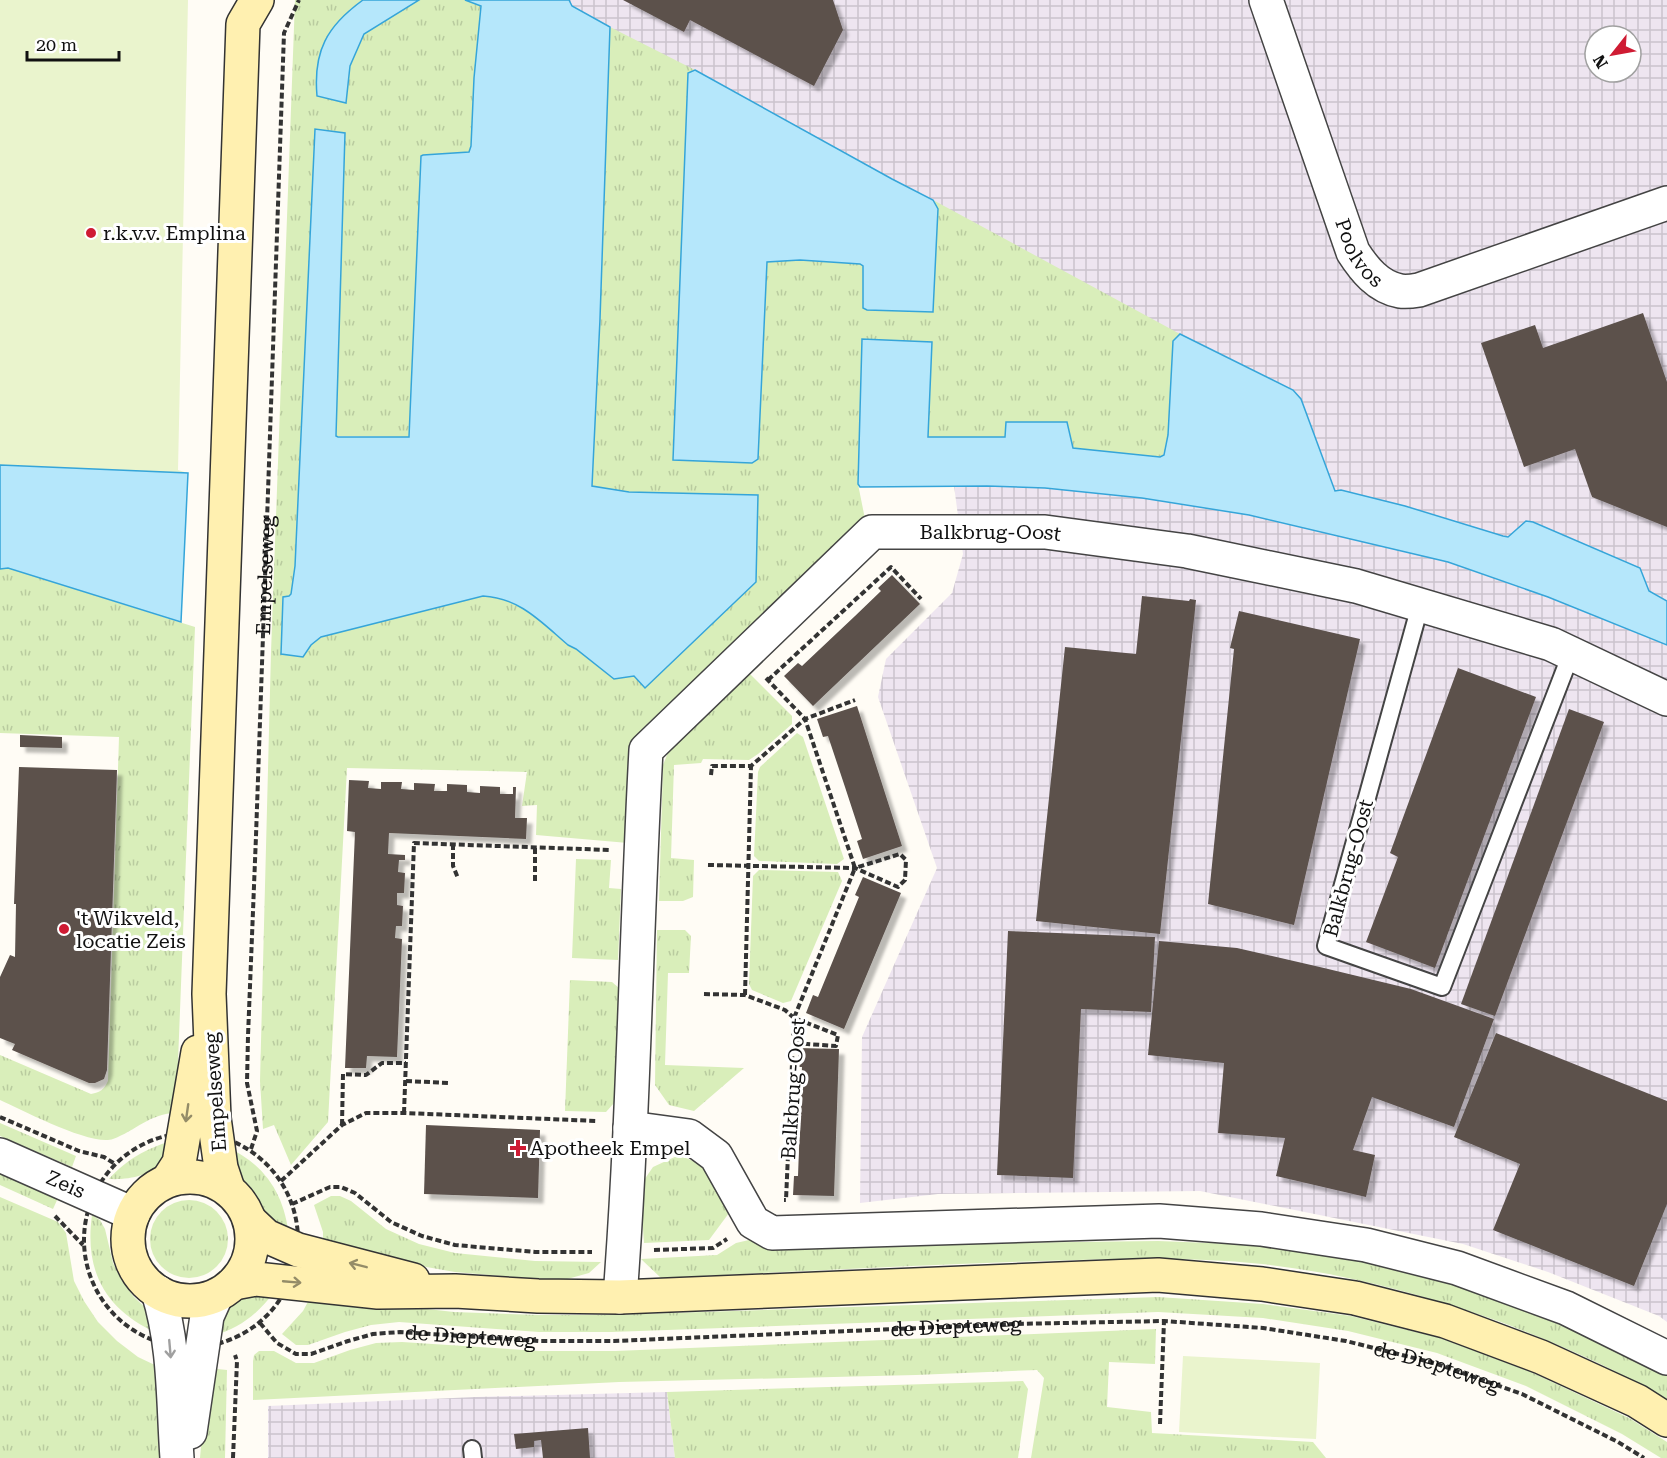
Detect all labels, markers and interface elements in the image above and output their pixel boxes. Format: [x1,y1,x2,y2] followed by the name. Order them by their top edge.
[27,24,118,62] scale bar
[1583,24,1643,84] north arrow
[36,34,77,55] text: 20 m
[1589,51,1612,72] text: N
[1330,215,1388,292] street label: Poolvos
[103,221,246,245] place label: r.k.v.v. Emplina
[84,226,98,240] marker: r.k.v.v. Emplina
[251,514,279,636] street label: Empelseweg
[920,520,1063,546] street label: Balkbrug-Oost
[1318,796,1378,939] street label: Balkbrug-Oost
[76,906,186,953] place label: 't Wikveld, locatie Zeis
[57,922,71,936] marker: 't Wikveld, locatie Zeis
[776,1017,810,1160] street label: Balkbrug-Oost
[199,1031,231,1153] street label: Empelseweg
[181,1103,192,1123] one-way arrow
[530,1136,690,1160] place label: Apotheek Empel
[511,1141,525,1155] marker: Apotheek Empel
[43,1165,89,1203] street label: Zeis
[349,1258,368,1270] one-way arrow
[282,1277,301,1288] one-way arrow
[890,1312,1022,1341] street label: de Diepteweg
[404,1320,537,1353] street label: de Diepteweg
[1371,1336,1504,1398] street label: de Diepteweg
[165,1338,176,1358] one-way arrow

